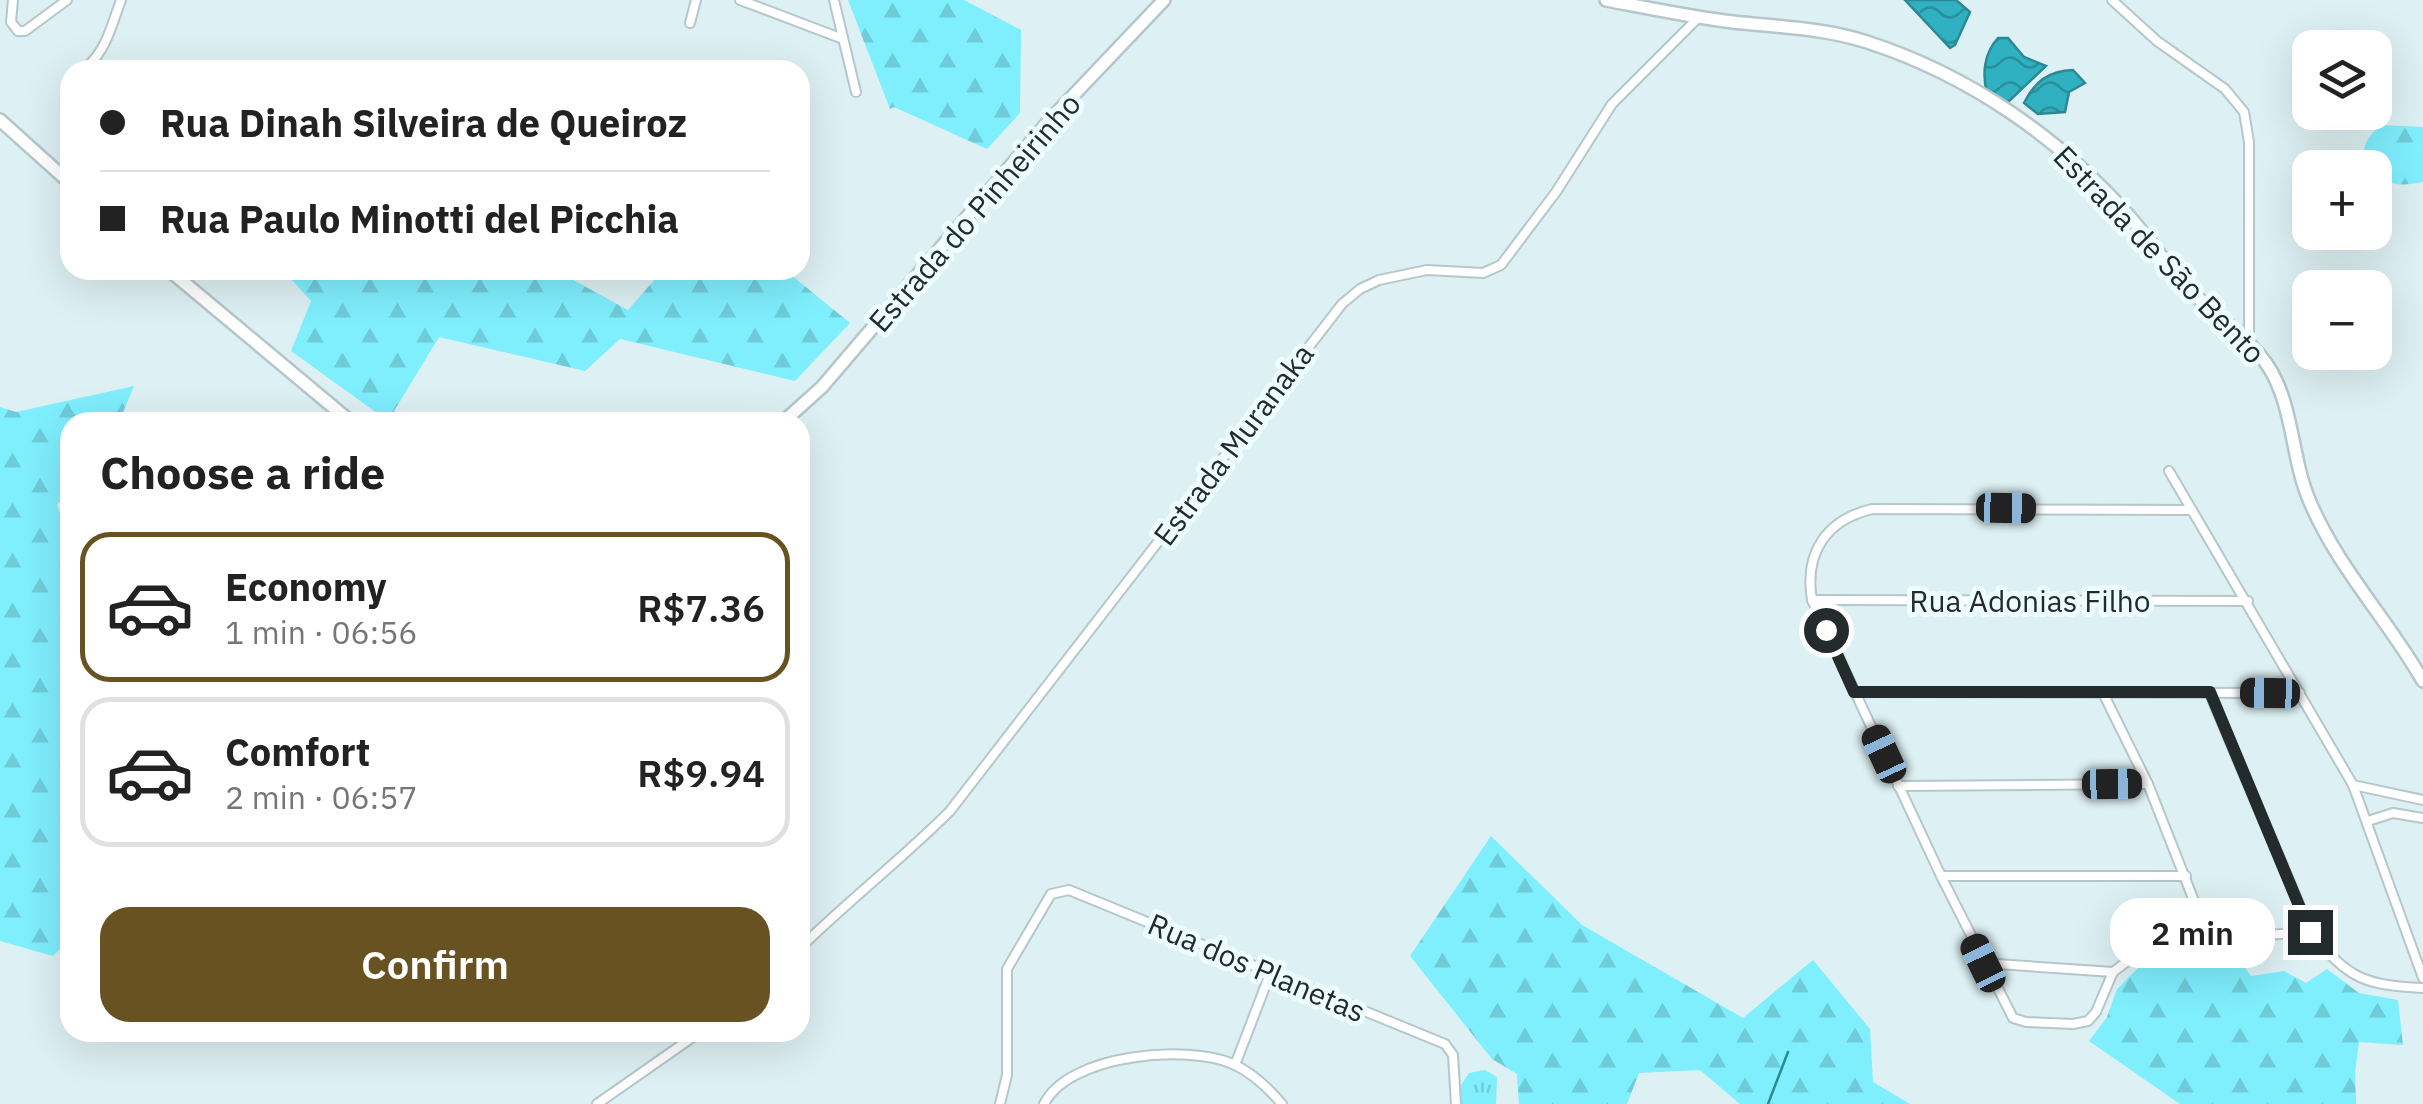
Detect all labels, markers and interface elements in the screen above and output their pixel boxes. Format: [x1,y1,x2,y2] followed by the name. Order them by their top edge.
[2292,30,2392,370] map controls
[2292,30,2392,130] button: layers
[859,84,1089,340] street label: Estrada do Pinheirinho
[160,98,687,147] text: Rua Dinah Silveira de Queiroz
[2046,137,2274,371] street label: Estrada de São Bento
[2292,150,2392,250] button: +
[160,194,679,243] text: Rua Paulo Minotti del Picchia
[2292,270,2392,370] button: −
[1144,335,1322,553] street label: Estrada Muranaka
[100,443,385,501] text: Choose a ride
[1976,492,2036,524] car
[105,562,195,652] icon: car
[225,562,387,611] text: Economy
[1909,581,2151,620] street label: Rua Adonias Filho
[637,583,765,632] text: R$7.36
[1804,608,1849,653] route start
[225,611,418,653] text: 1 min · 06:56
[2240,677,2300,709] car
[1858,720,1910,788] car
[105,727,195,817] icon: car
[225,727,370,776] text: Comfort
[637,748,765,797] text: R$9.94
[2082,768,2142,800] car
[225,776,418,818] text: 2 min · 06:57
[2110,897,2275,967] callout: 2 min
[1142,904,1372,1030] street label: Rua dos Planetas
[100,907,770,1022] button: Confirm
[2288,910,2333,955] route end
[2151,912,2234,954] text: 2 min
[1956,929,2010,997] car

